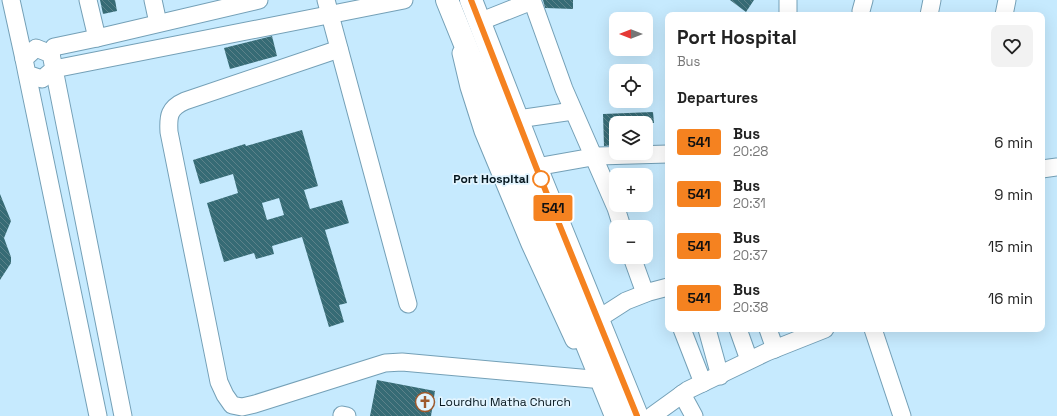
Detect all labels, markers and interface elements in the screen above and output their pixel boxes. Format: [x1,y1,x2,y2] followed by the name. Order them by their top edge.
[609,12,653,56] north arrow
[609,12,653,264] map controls
[677,25,797,50] text: Port Hospital
[991,25,1033,67] button: heart
[677,53,700,70] text: Bus
[609,64,653,108] button: locate
[677,88,758,107] text: Departures
[609,116,653,160] button: layers
[733,124,760,143] text: Bus
[687,133,711,151] text: 541
[994,133,1033,152] text: 6 min
[733,143,768,160] text: 20:28
[609,168,653,212] button: +
[532,170,550,188] marker: Port Hospital
[453,171,529,187] place label: Port Hospital
[733,176,760,195] text: Bus
[687,185,711,203] text: 541
[994,185,1033,204] text: 9 min
[530,195,576,221] line badge: 541
[733,195,766,212] text: 20:31
[541,199,565,217] text: 541
[609,220,653,264] button: −
[733,228,760,247] text: Bus
[687,237,711,255] text: 541
[988,237,1033,256] text: 15 min
[733,247,768,264] text: 20:37
[733,280,760,299] text: Bus
[687,289,711,307] text: 541
[988,289,1033,308] text: 16 min
[733,299,768,316] text: 20:38
[414,391,436,413] church icon: Lourdhu Matha Church
[439,394,571,410] place label: Lourdhu Matha Church

